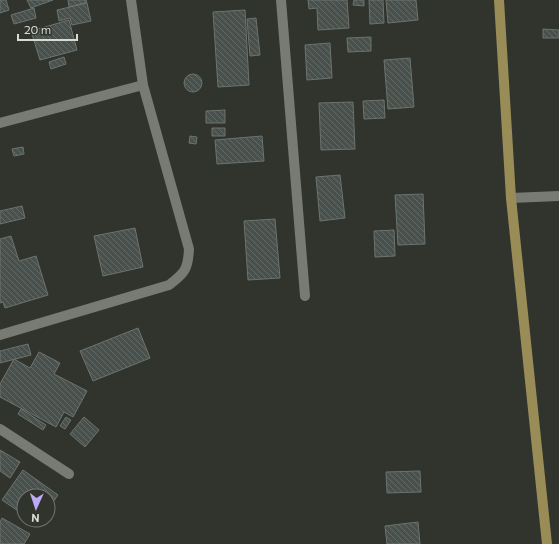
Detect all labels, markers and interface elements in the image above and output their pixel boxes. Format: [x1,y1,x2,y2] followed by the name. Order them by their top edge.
[18,16,77,42] scale bar
[24,22,51,36] text: 20 m
[16,488,56,528] north arrow
[31,512,40,525] text: N

